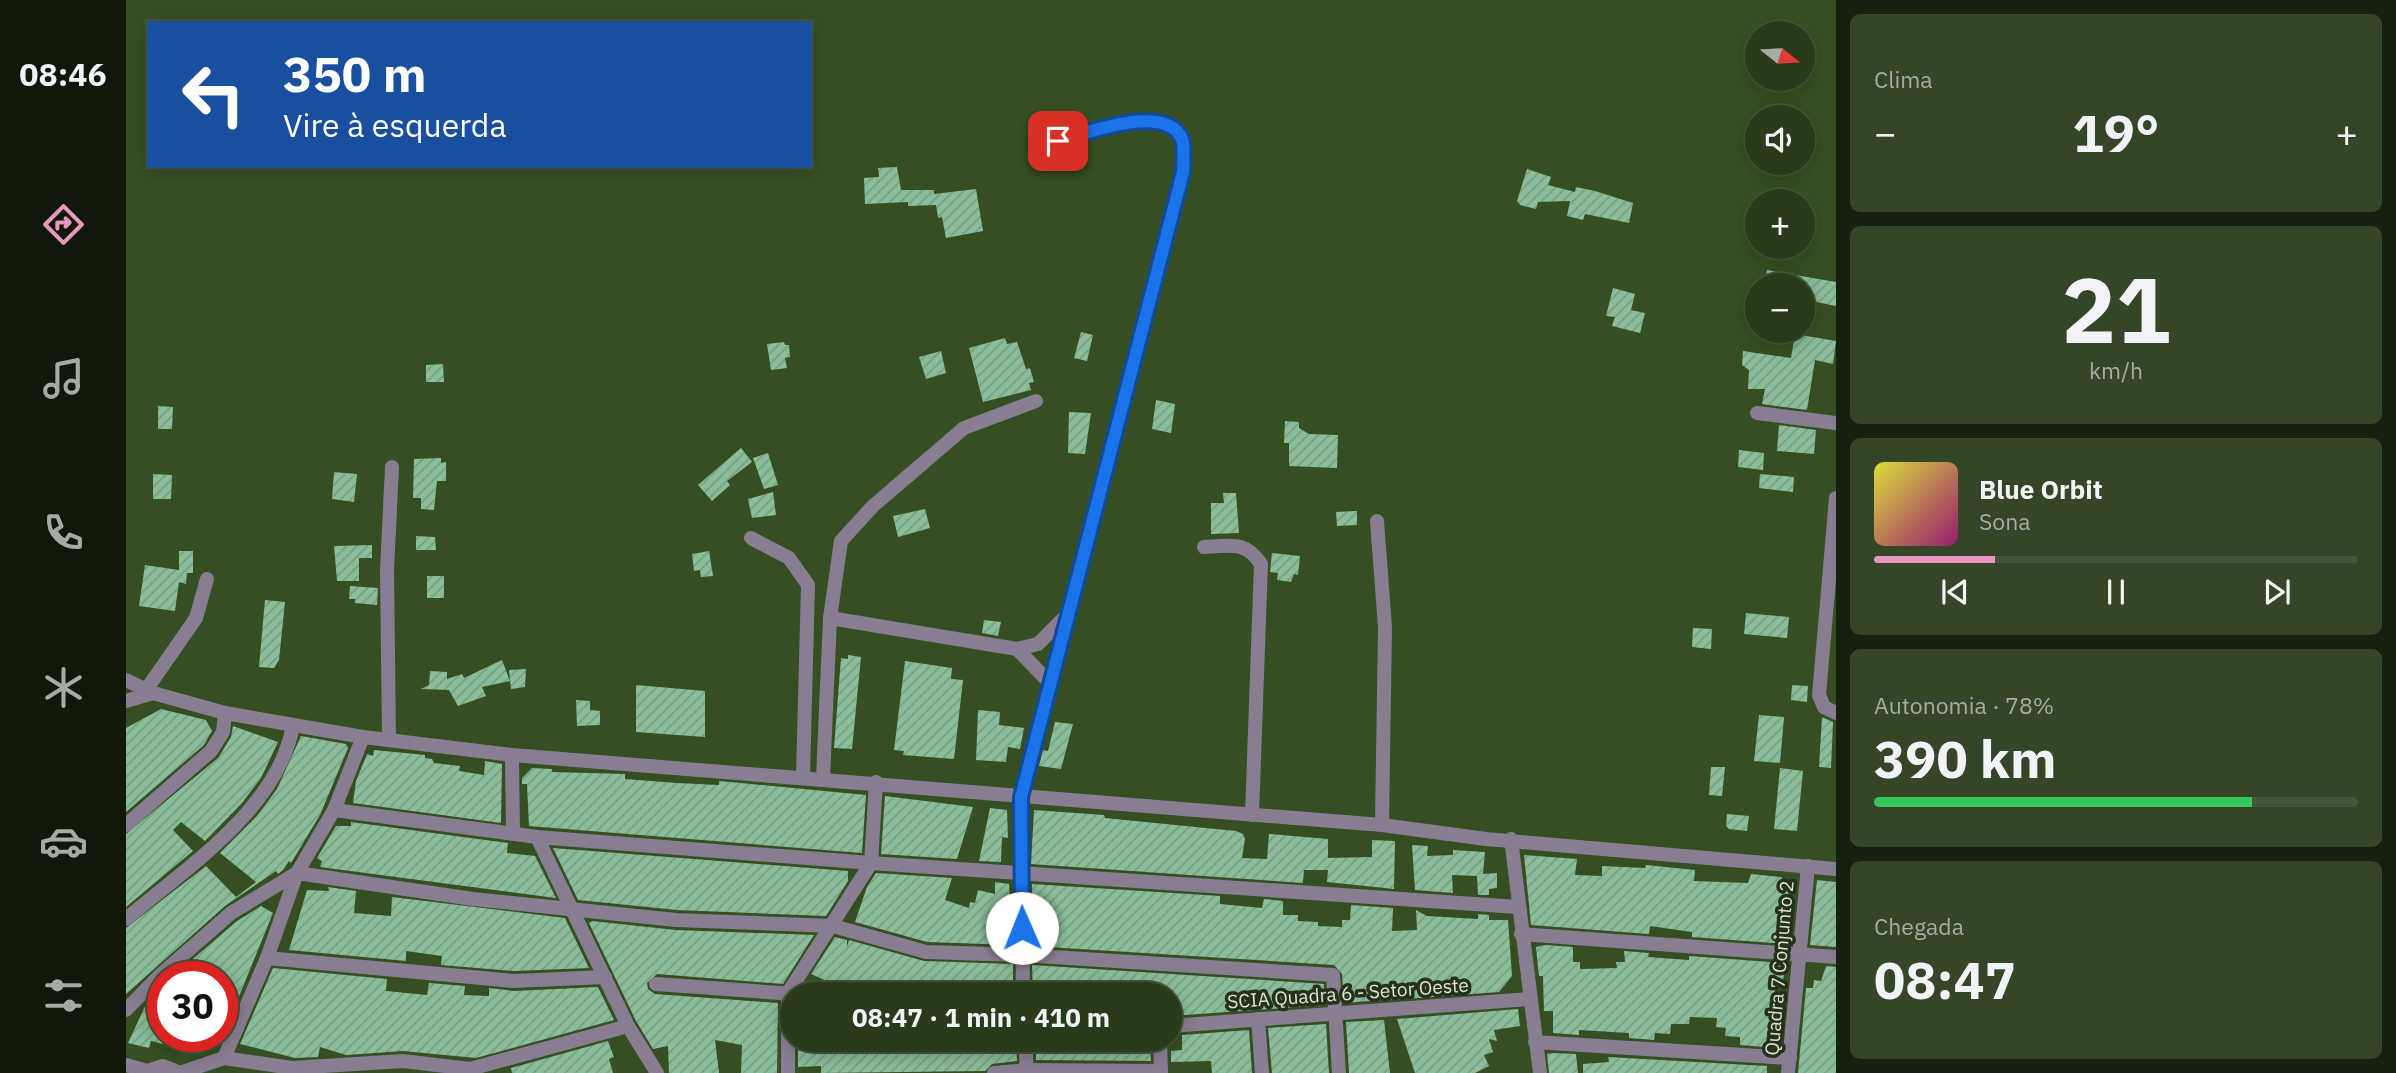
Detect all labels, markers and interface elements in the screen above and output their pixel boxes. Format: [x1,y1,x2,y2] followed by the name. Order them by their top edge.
[1745,21,1815,91] north arrow
[1745,21,1815,343] map controls
[283,42,427,105] text: 350 m
[168,49,259,140] icon: left
[19,53,107,95] text: 08:46
[1874,64,1933,94] text: Clima
[2073,99,2159,166] text: 19°
[283,104,507,146] text: Vire à esquerda
[1745,105,1815,175] button: sound
[1874,108,1897,157] text: −
[2335,108,2358,157] text: +
[1028,111,1088,171] pin
[1039,122,1077,160] icon: arrive
[1745,189,1815,259] button: +
[39,200,88,249] icon: directions
[2061,250,2171,368] text: 21
[1745,273,1815,343] button: −
[39,354,88,403] icon: music
[2089,355,2143,385] text: km/h
[1979,472,2103,506] text: Blue Orbit
[1979,506,2031,536] text: Sona
[39,508,88,557] icon: phone
[1936,573,1974,611] icon: previous
[2097,573,2135,611] icon: pause
[2258,573,2296,611] icon: next
[39,663,88,712] icon: climate
[1874,690,2054,720] text: Autonomia · 78%
[1874,725,2056,792] text: 390 km
[39,817,88,866] icon: car
[1759,880,1799,1056] street label: Quadra 7 Conjunto 2
[985,891,1059,965] position arrow
[1874,911,1964,941] text: Chegada
[1874,946,2016,1013] text: 08:47
[147,961,238,1052] speed limit sign: 30
[39,971,88,1020] icon: filters
[1226,973,1470,1013] street label: SCIA Quadra 6 - Setor Oeste
[852,1000,1110,1034] text: 08:47 · 1 min · 410 m

